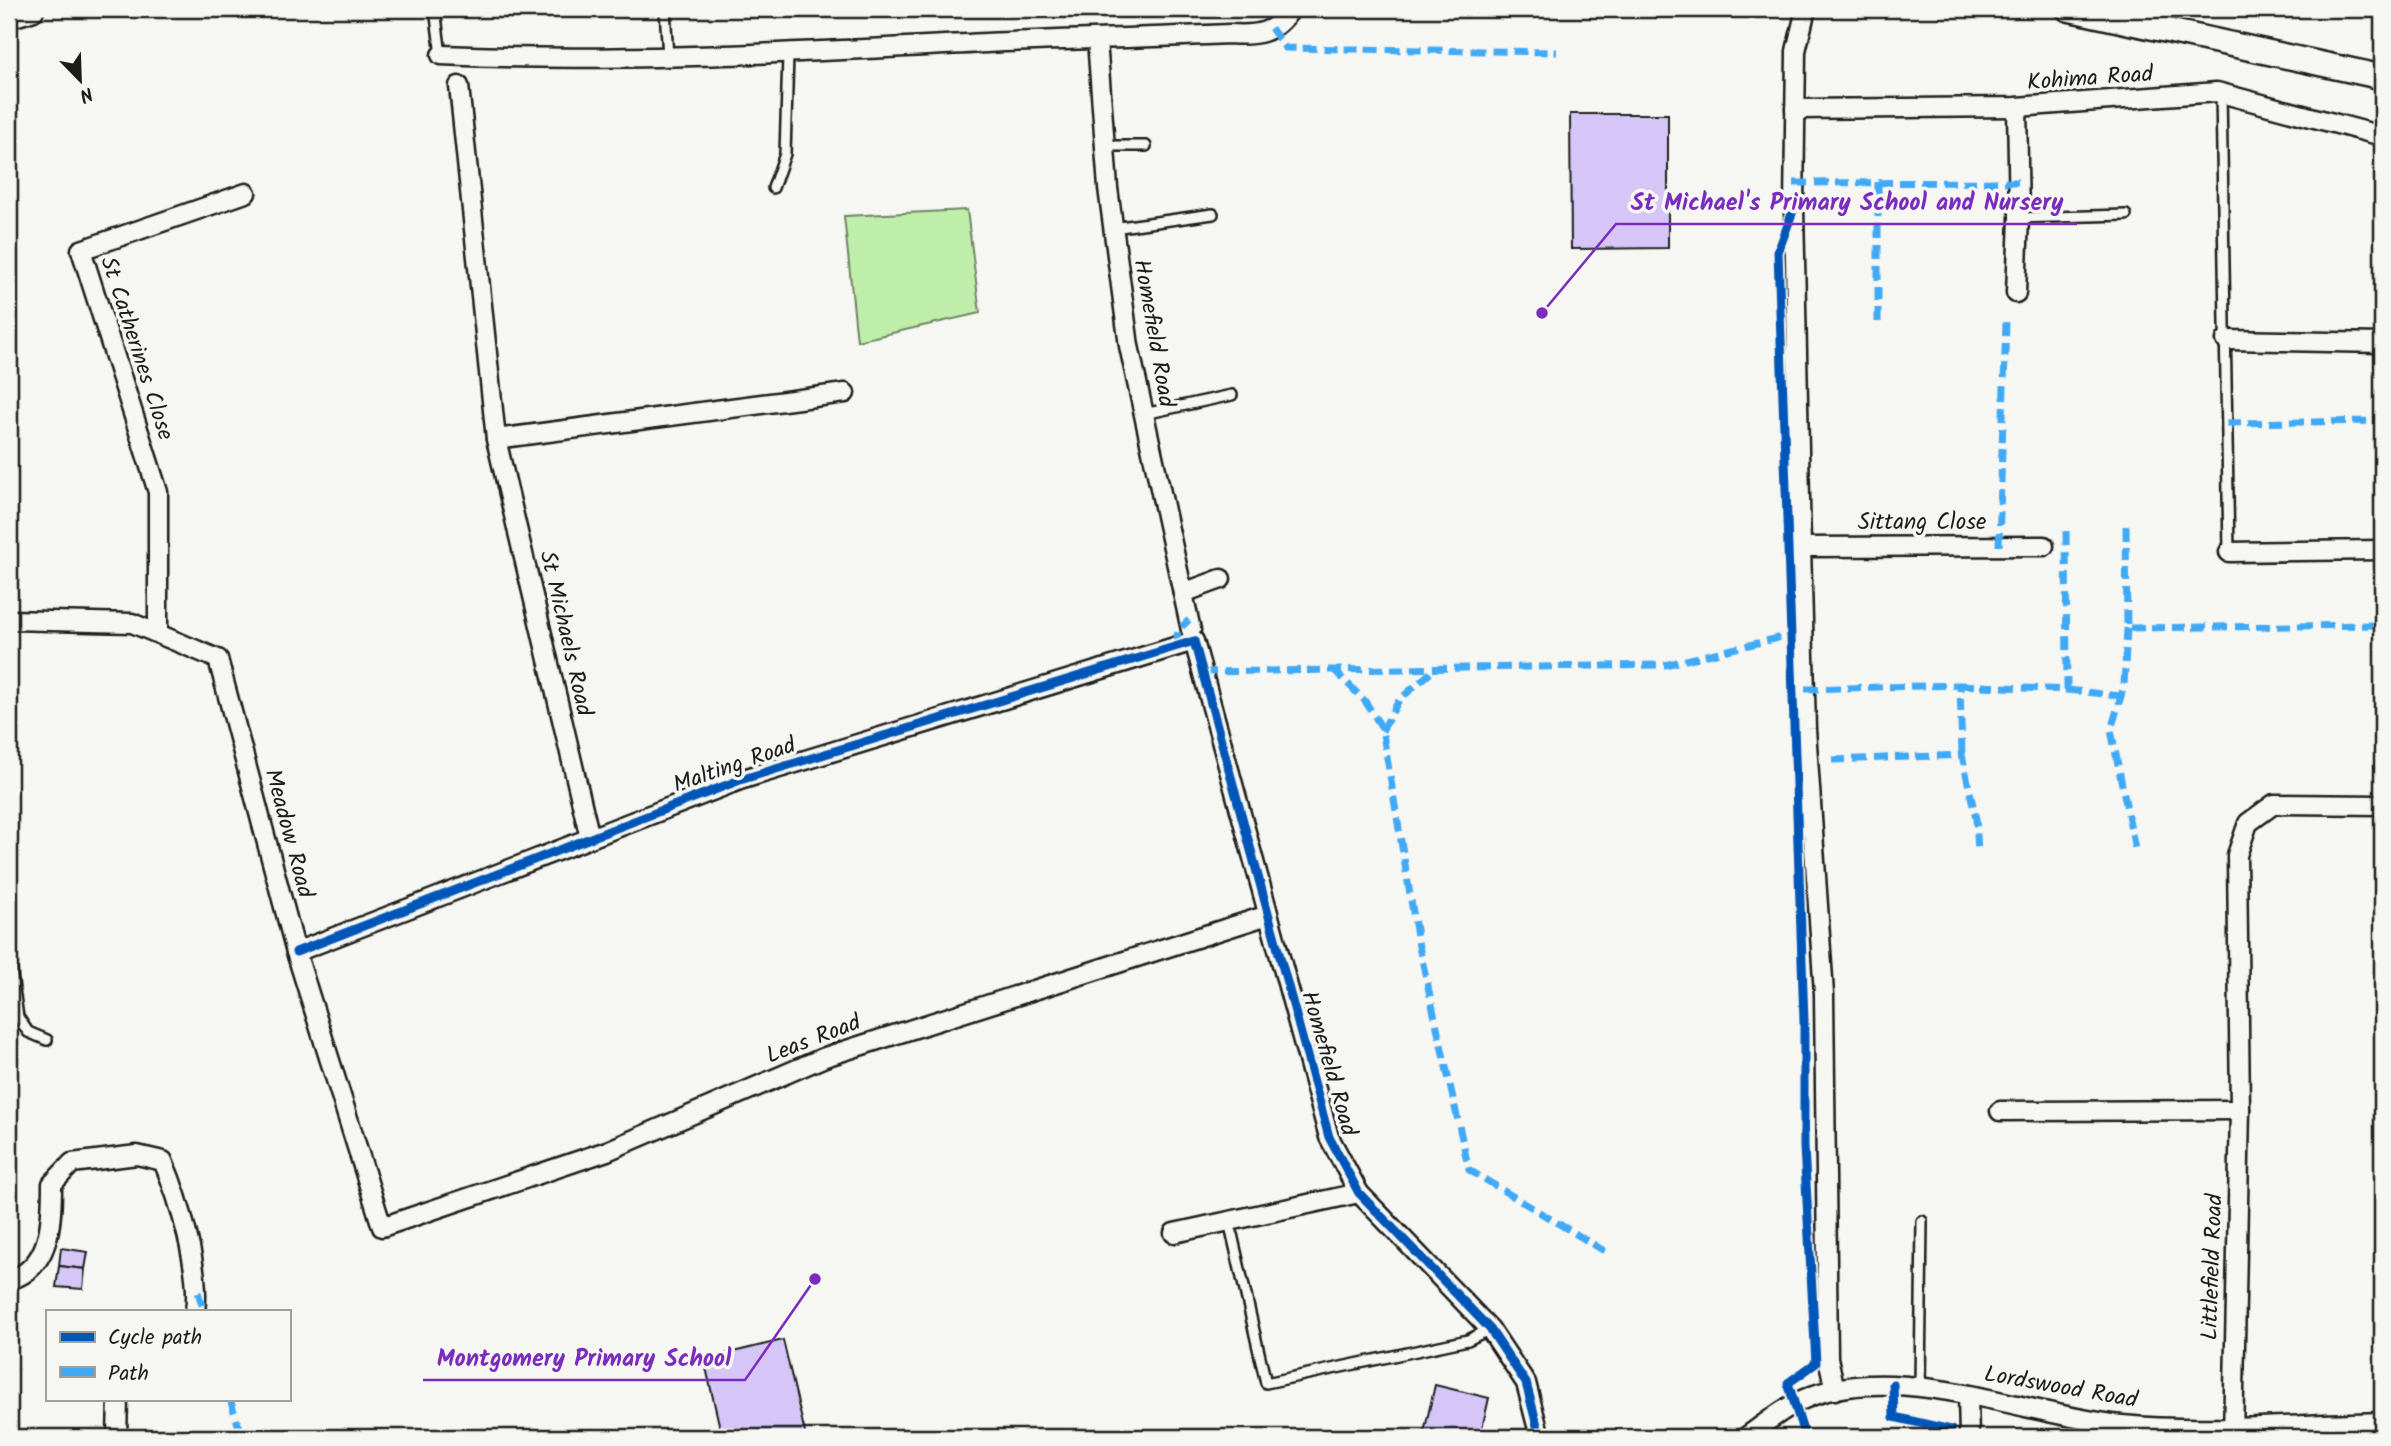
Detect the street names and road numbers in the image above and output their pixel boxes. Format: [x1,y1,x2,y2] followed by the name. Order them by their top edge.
[2026,57,2155,101] street label: Kohima Road
[89,252,183,445] street label: St Catherines Close
[1122,257,1184,411] street label: Homefield Road
[1858,505,1986,541] street label: Sittang Close
[529,547,602,720] street label: St Michaels Road
[669,728,801,804] street label: Malting Road
[254,765,323,902] street label: Meadow Road
[1290,987,1366,1141] street label: Homefield Road
[761,1005,867,1074] street label: Leas Road
[2192,1193,2234,1341] street label: Littlefield Road
[1981,1357,2141,1419] street label: Lordswood Road

